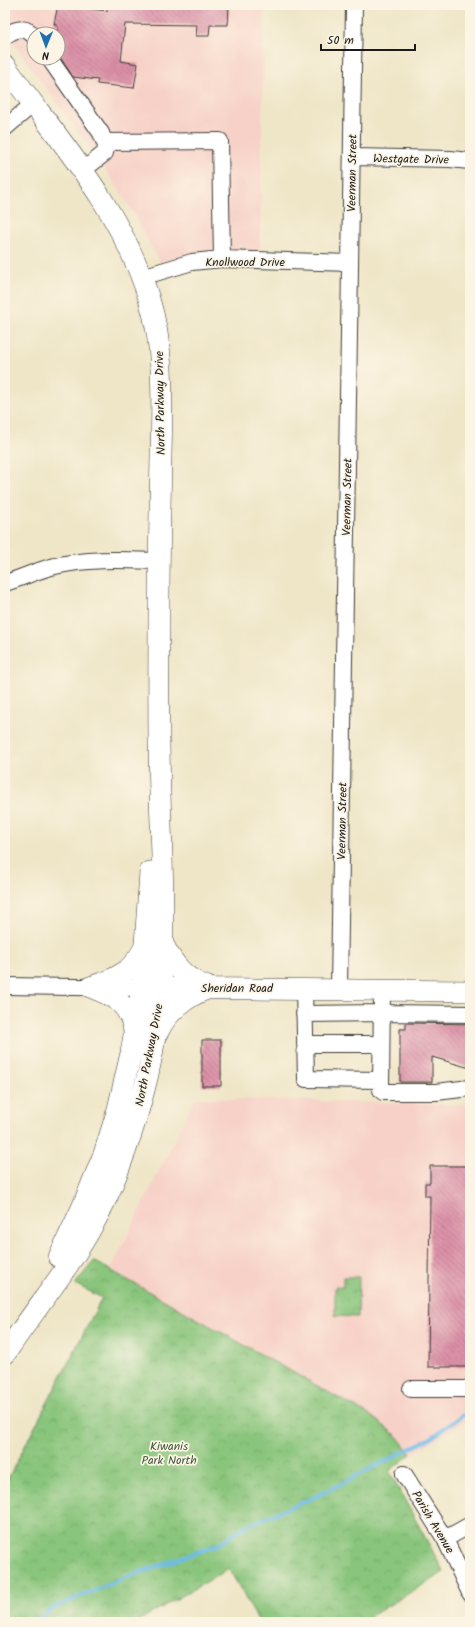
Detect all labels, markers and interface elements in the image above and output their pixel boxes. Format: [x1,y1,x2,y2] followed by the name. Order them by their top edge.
[26,26,66,66] north arrow
[321,26,415,52] scale bar
[327,31,354,50] text: 50 m
[42,46,49,64] text: N
[342,134,363,212] street label: Veerman Street
[373,149,450,170] street label: Westgate Drive
[205,253,285,272] street label: Knollwood Drive
[150,350,171,455] street label: North Parkway Drive
[337,458,358,536] street label: Veerman Street
[332,782,353,860] street label: Veerman Street
[201,979,274,998] street label: Sheridan Road
[130,1001,169,1108] street label: North Parkway Drive
[141,1437,197,1470] park label: Kiwanis Park North
[406,1487,459,1558] street label: Parish Avenue

